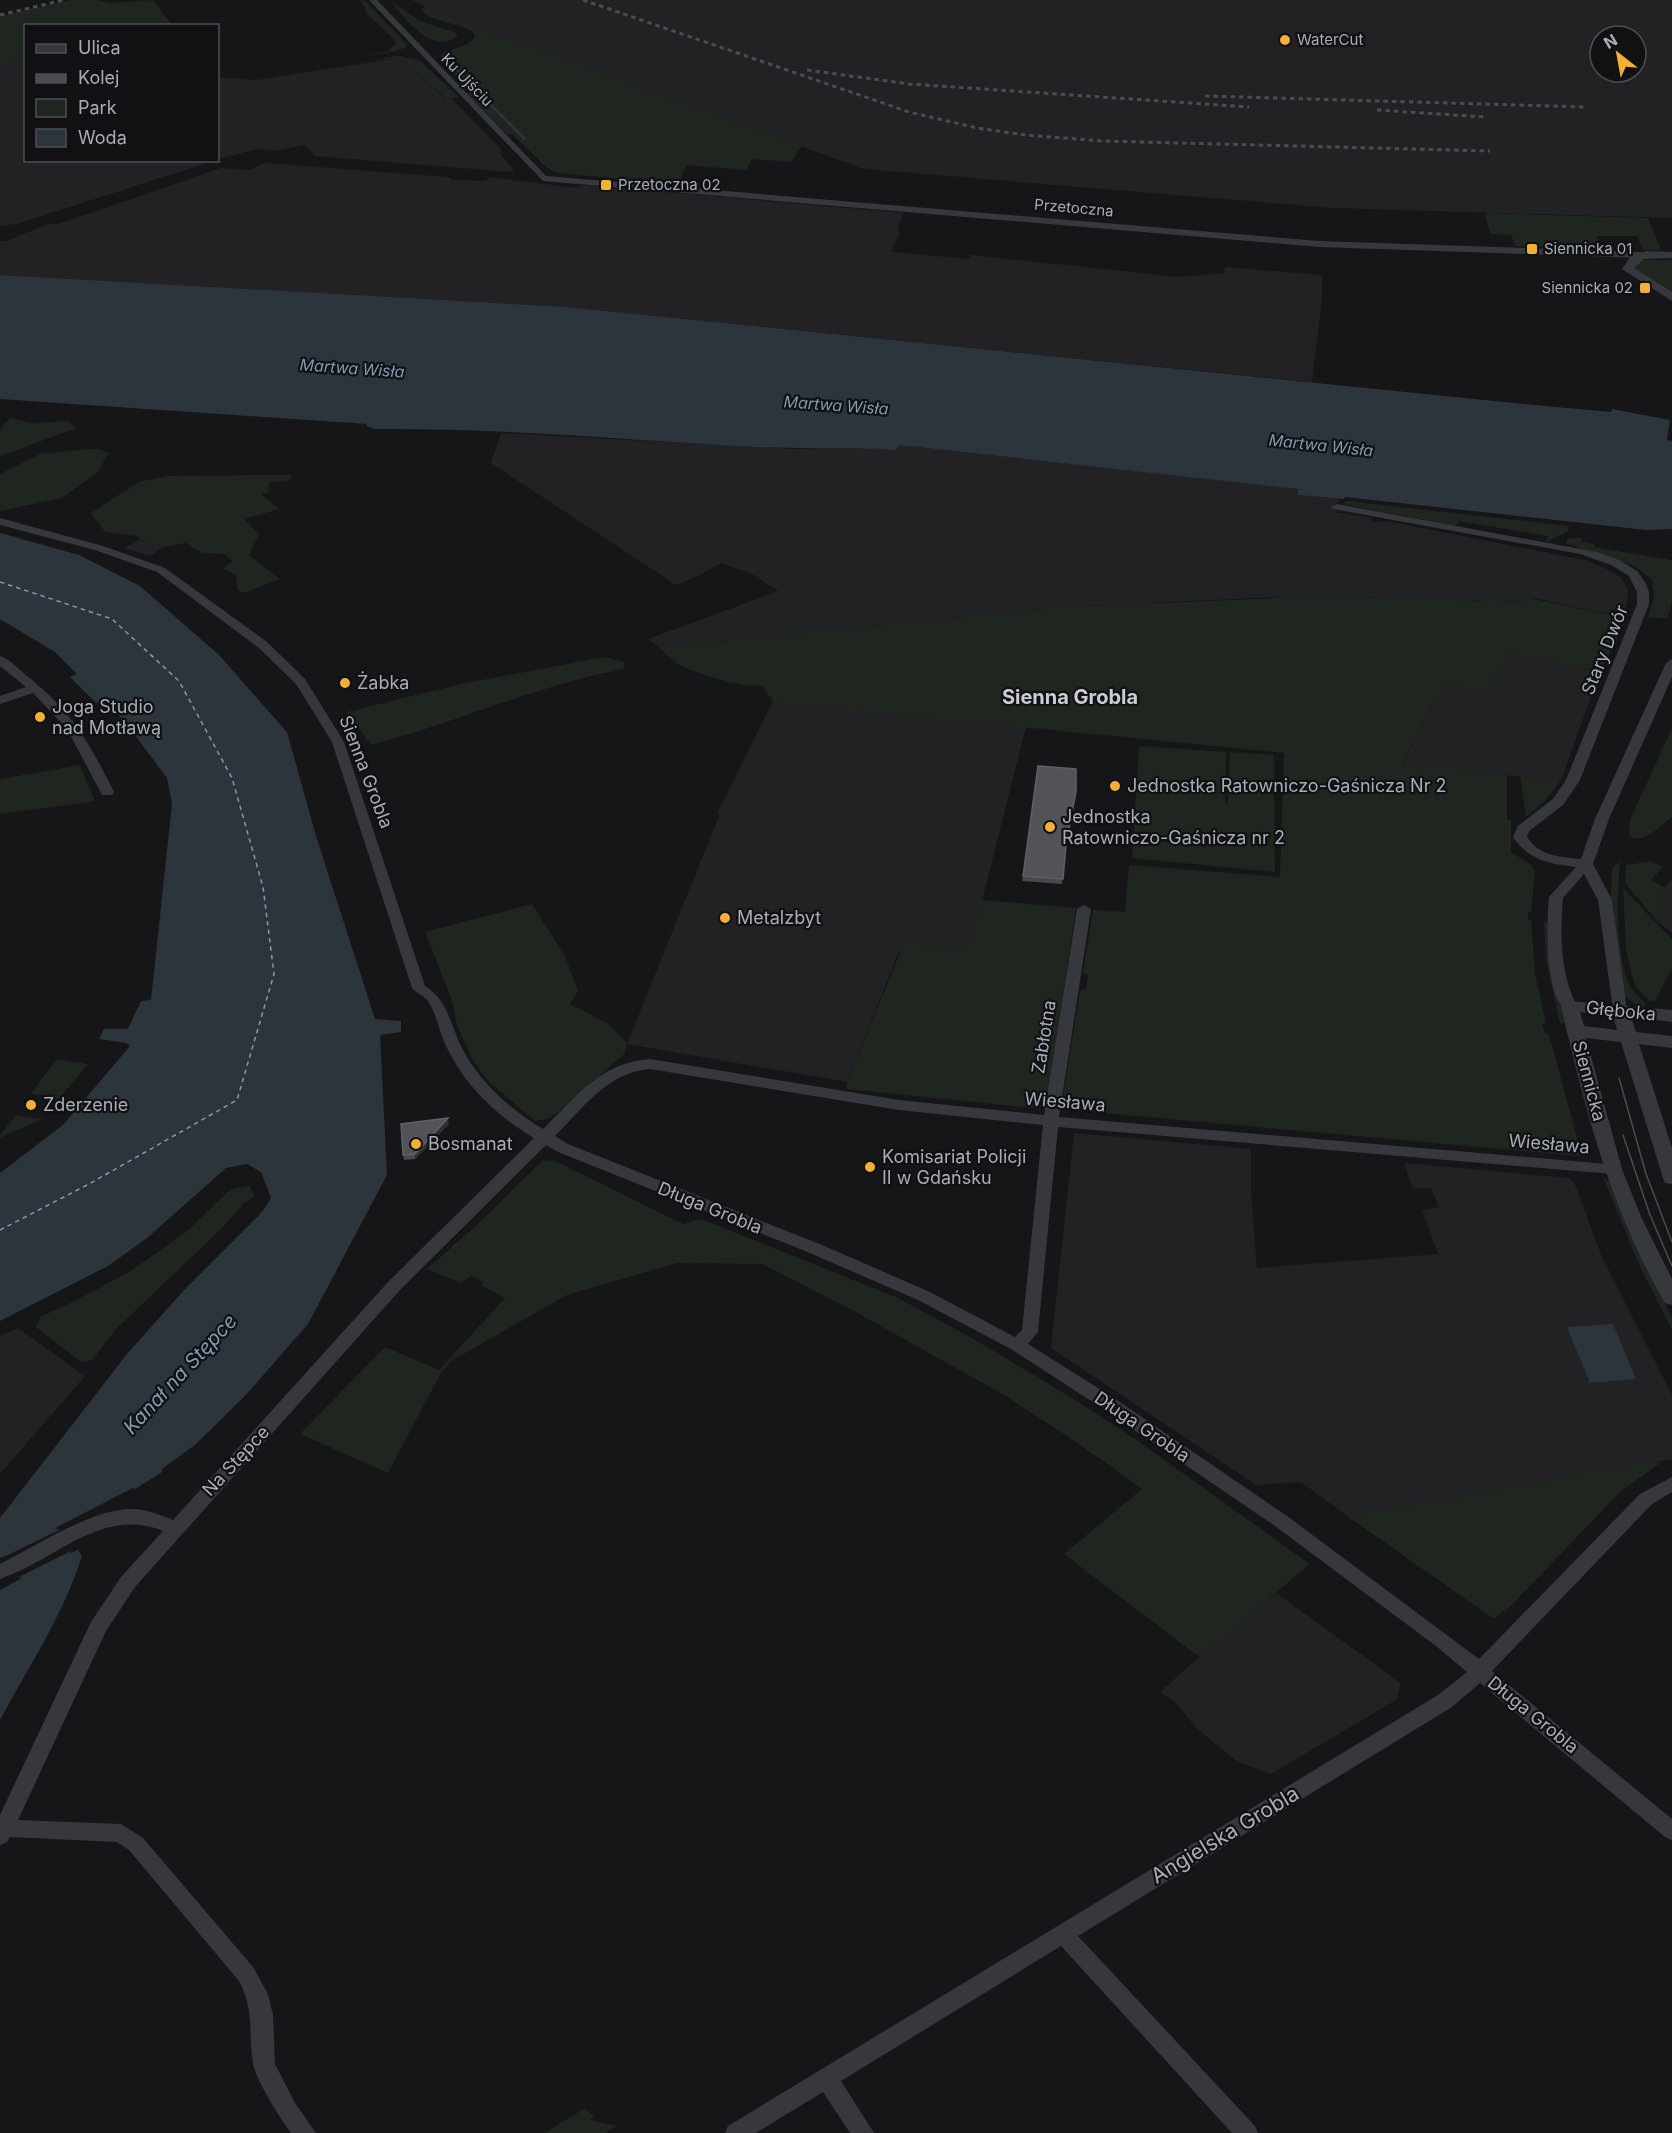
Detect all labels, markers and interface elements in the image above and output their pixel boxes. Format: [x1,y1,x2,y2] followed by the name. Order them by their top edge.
[24,24,219,162] legend
[1588,24,1648,84] north arrow
[1600,29,1621,53] text: N
[1297,30,1363,49] place label: WaterCut
[1278,33,1292,47] marker: WaterCut
[78,37,121,58] text: Ulica
[437,49,497,110] street label: Ku Ujściu
[78,67,119,88] text: Kolej
[78,97,117,118] text: Park
[78,127,127,148] text: Woda
[618,175,721,194] place label: Przetoczna 02
[599,178,613,192] marker: Przetoczna 02
[1034,195,1115,220] street label: Przetoczna
[1544,239,1632,258] place label: Siennicka 01
[1525,242,1539,256] marker: Siennicka 01
[1542,278,1633,297] place label: Siennicka 02
[1638,281,1652,295] marker: Siennicka 02
[299,354,405,382] water label: Martwa Wisła
[783,391,889,419] water label: Martwa Wisła
[1268,430,1374,460] water label: Martwa Wisła
[1577,602,1632,698] street label: Stary Dwór
[357,671,409,693] place label: Żabka
[338,676,352,690] marker: Żabka
[1002,685,1138,709] district label: Sienna Grobla
[52,696,161,738] place label: Joga Studio nad Motławą
[33,710,47,724] marker: Joga Studio nad Motławą
[335,712,398,831] street label: Sienna Grobla
[1127,775,1446,796] place label: Jednostka Ratowniczo-Gaśnicza Nr 2
[1108,779,1122,793] marker: Jednostka Ratowniczo-Gaśnicza Nr 2
[1062,806,1285,848] place label: Jednostka Ratowniczo-Gaśnicza nr 2
[1043,820,1057,834] marker: Jednostka Ratowniczo-Gaśnicza nr 2
[737,907,821,928] place label: Metalzbyt
[718,911,732,925] marker: Metalzbyt
[1585,996,1657,1025] street label: Głęboka
[1027,999,1060,1075] street label: Zabłotna
[1569,1038,1610,1123] street label: Siennicka
[1024,1087,1107,1116] street label: Wiesława
[43,1094,128,1115] place label: Zderzenie
[24,1098,38,1112] marker: Zderzenie
[1508,1129,1591,1158] street label: Wiesława
[428,1133,513,1154] place label: Bosmanat
[409,1137,423,1151] marker: Bosmanat
[882,1146,1026,1188] place label: Komisariat Policji II w Gdańsku
[863,1160,877,1174] marker: Komisariat Policji II w Gdańsku
[655,1177,765,1238] street label: Długa Grobla
[118,1309,242,1439] water label: Kanał na Stępce
[1091,1387,1194,1466] street label: Długa Grobla
[198,1421,273,1500] street label: Na Stępce
[1484,1672,1583,1758] street label: Długa Grobla
[1146,1781,1303,1889] street label: Angielska Grobla

